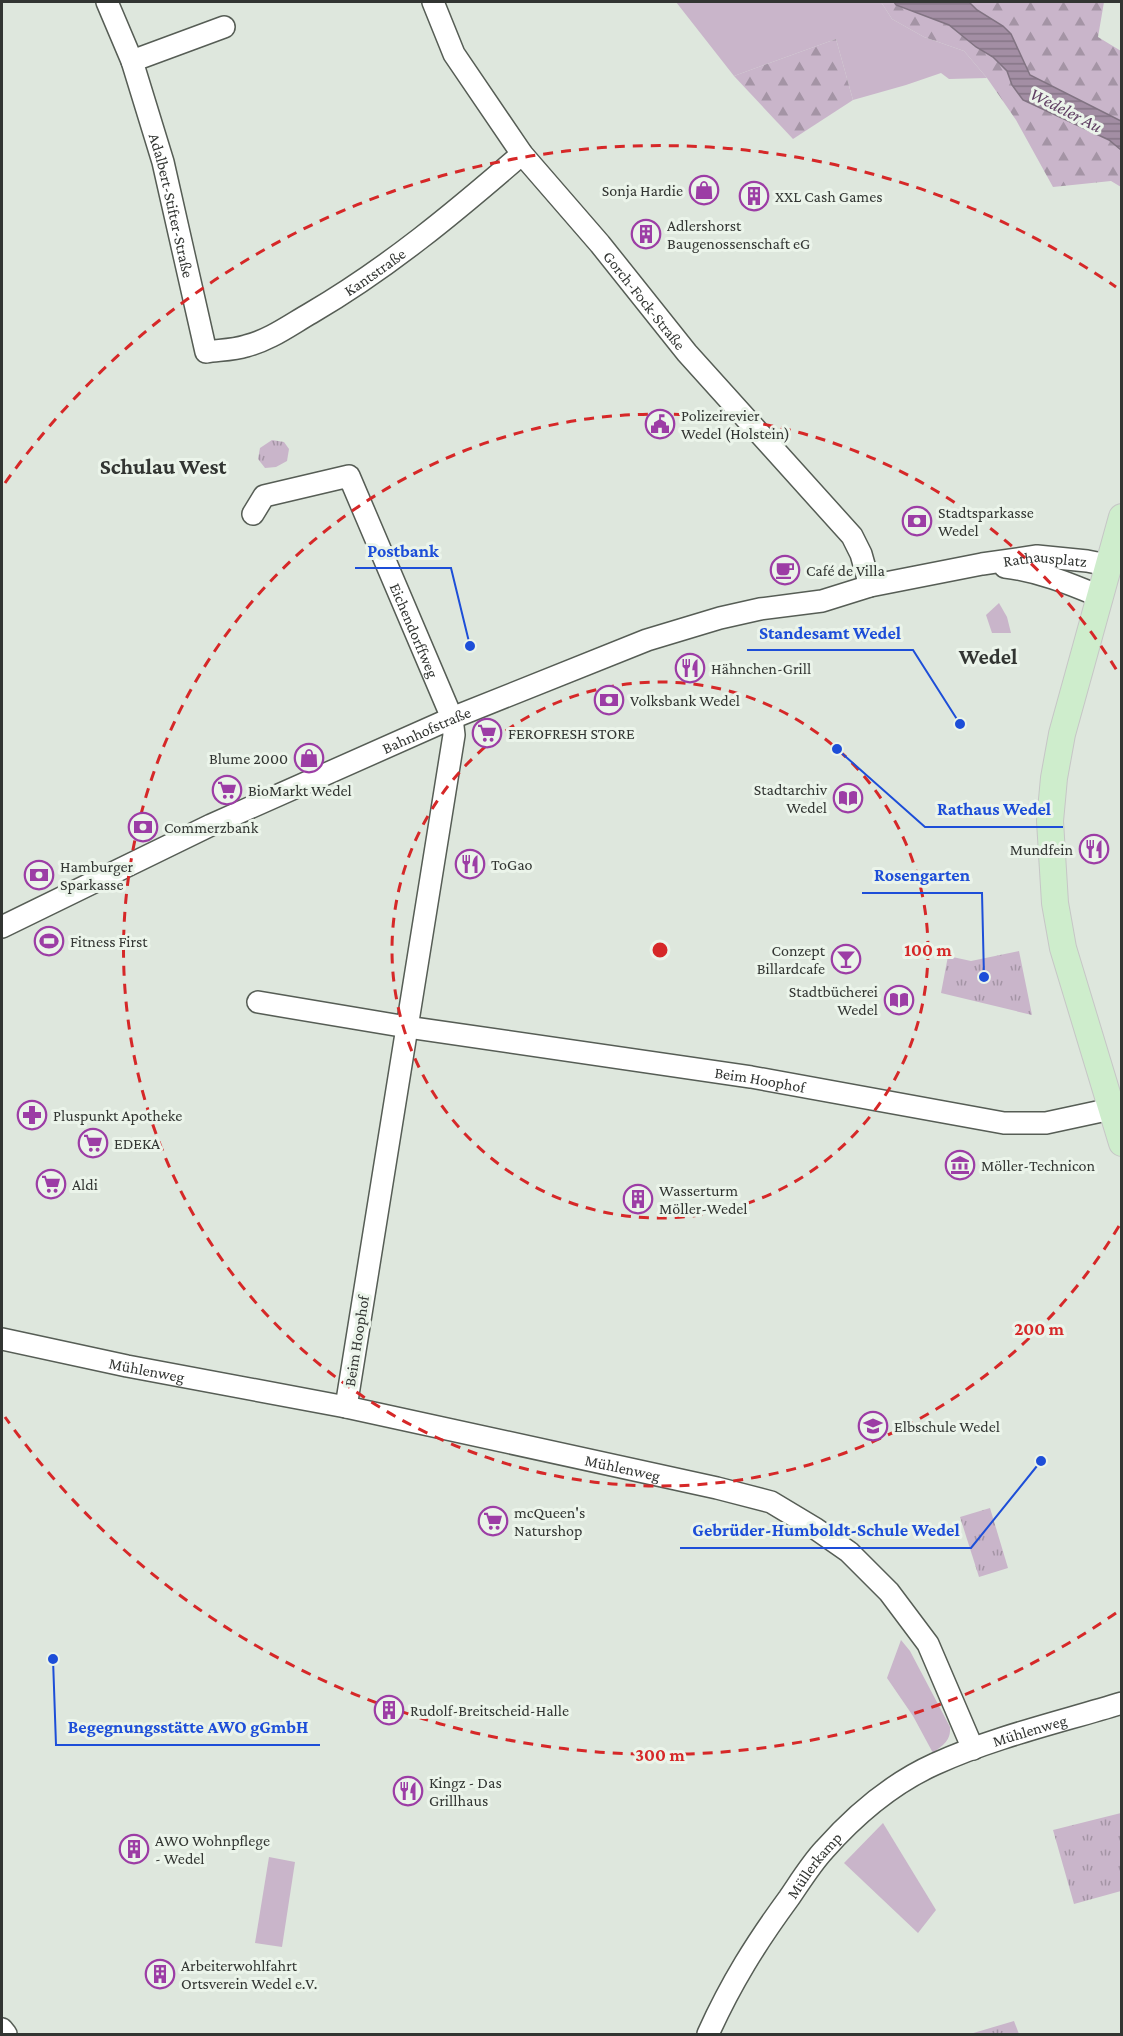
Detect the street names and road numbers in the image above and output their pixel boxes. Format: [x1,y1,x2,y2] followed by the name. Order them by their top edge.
[146,131,197,279] street label: Adalbert-Stifter-Straße
[341,245,409,299] street label: Kantstraße
[600,248,689,353] street label: Gorch-Fock-Straße
[1002,548,1088,570] street label: Rathausplatz
[387,580,442,681] street label: Eichendorffweg
[380,703,473,757] street label: Bahnhofstraße
[713,1064,808,1096] street label: Beim Hoophof
[341,1293,373,1388] street label: Beim Hoophof
[107,1354,186,1387] street label: Mühlenweg
[583,1451,662,1485] street label: Mühlenweg
[990,1711,1069,1750] street label: Mühlenweg
[783,1829,846,1902] street label: Müllerkamp

